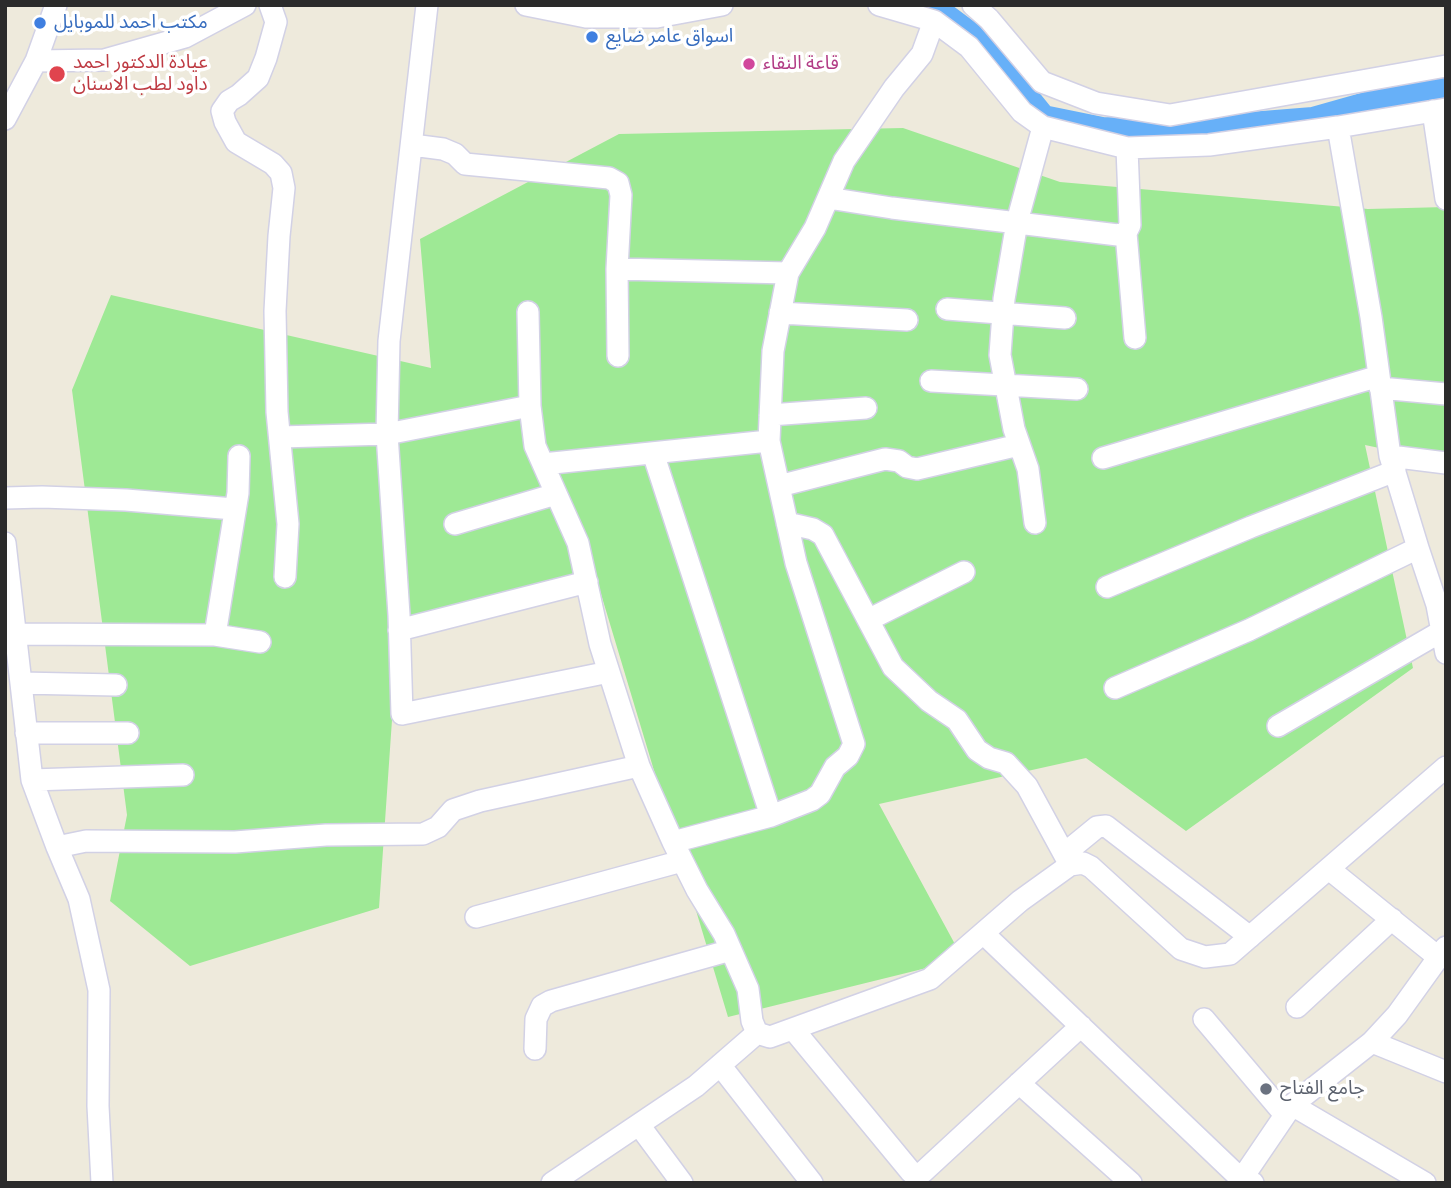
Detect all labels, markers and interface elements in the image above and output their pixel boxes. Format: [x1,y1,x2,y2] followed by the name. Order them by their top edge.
[54,12,208,34] place label: مكتب احمد للموبايل
[32,15,48,31] marker: مكتب احمد للموبايل
[606,26,733,48] place label: اسواق عامر ضايع
[584,29,600,45] marker: اسواق عامر ضايع
[73,52,208,96] place label: عيادة الدكتور احمد داود لطب الاسنان
[763,53,839,75] place label: قاعة النقاء
[741,56,757,72] marker: قاعة النقاء
[47,64,67,84] marker: عيادة الدكتور احمد داود لطب الاسنان
[1280,1078,1365,1100] place label: جامع الفتاح
[1258,1081,1274,1097] marker: جامع الفتاح

